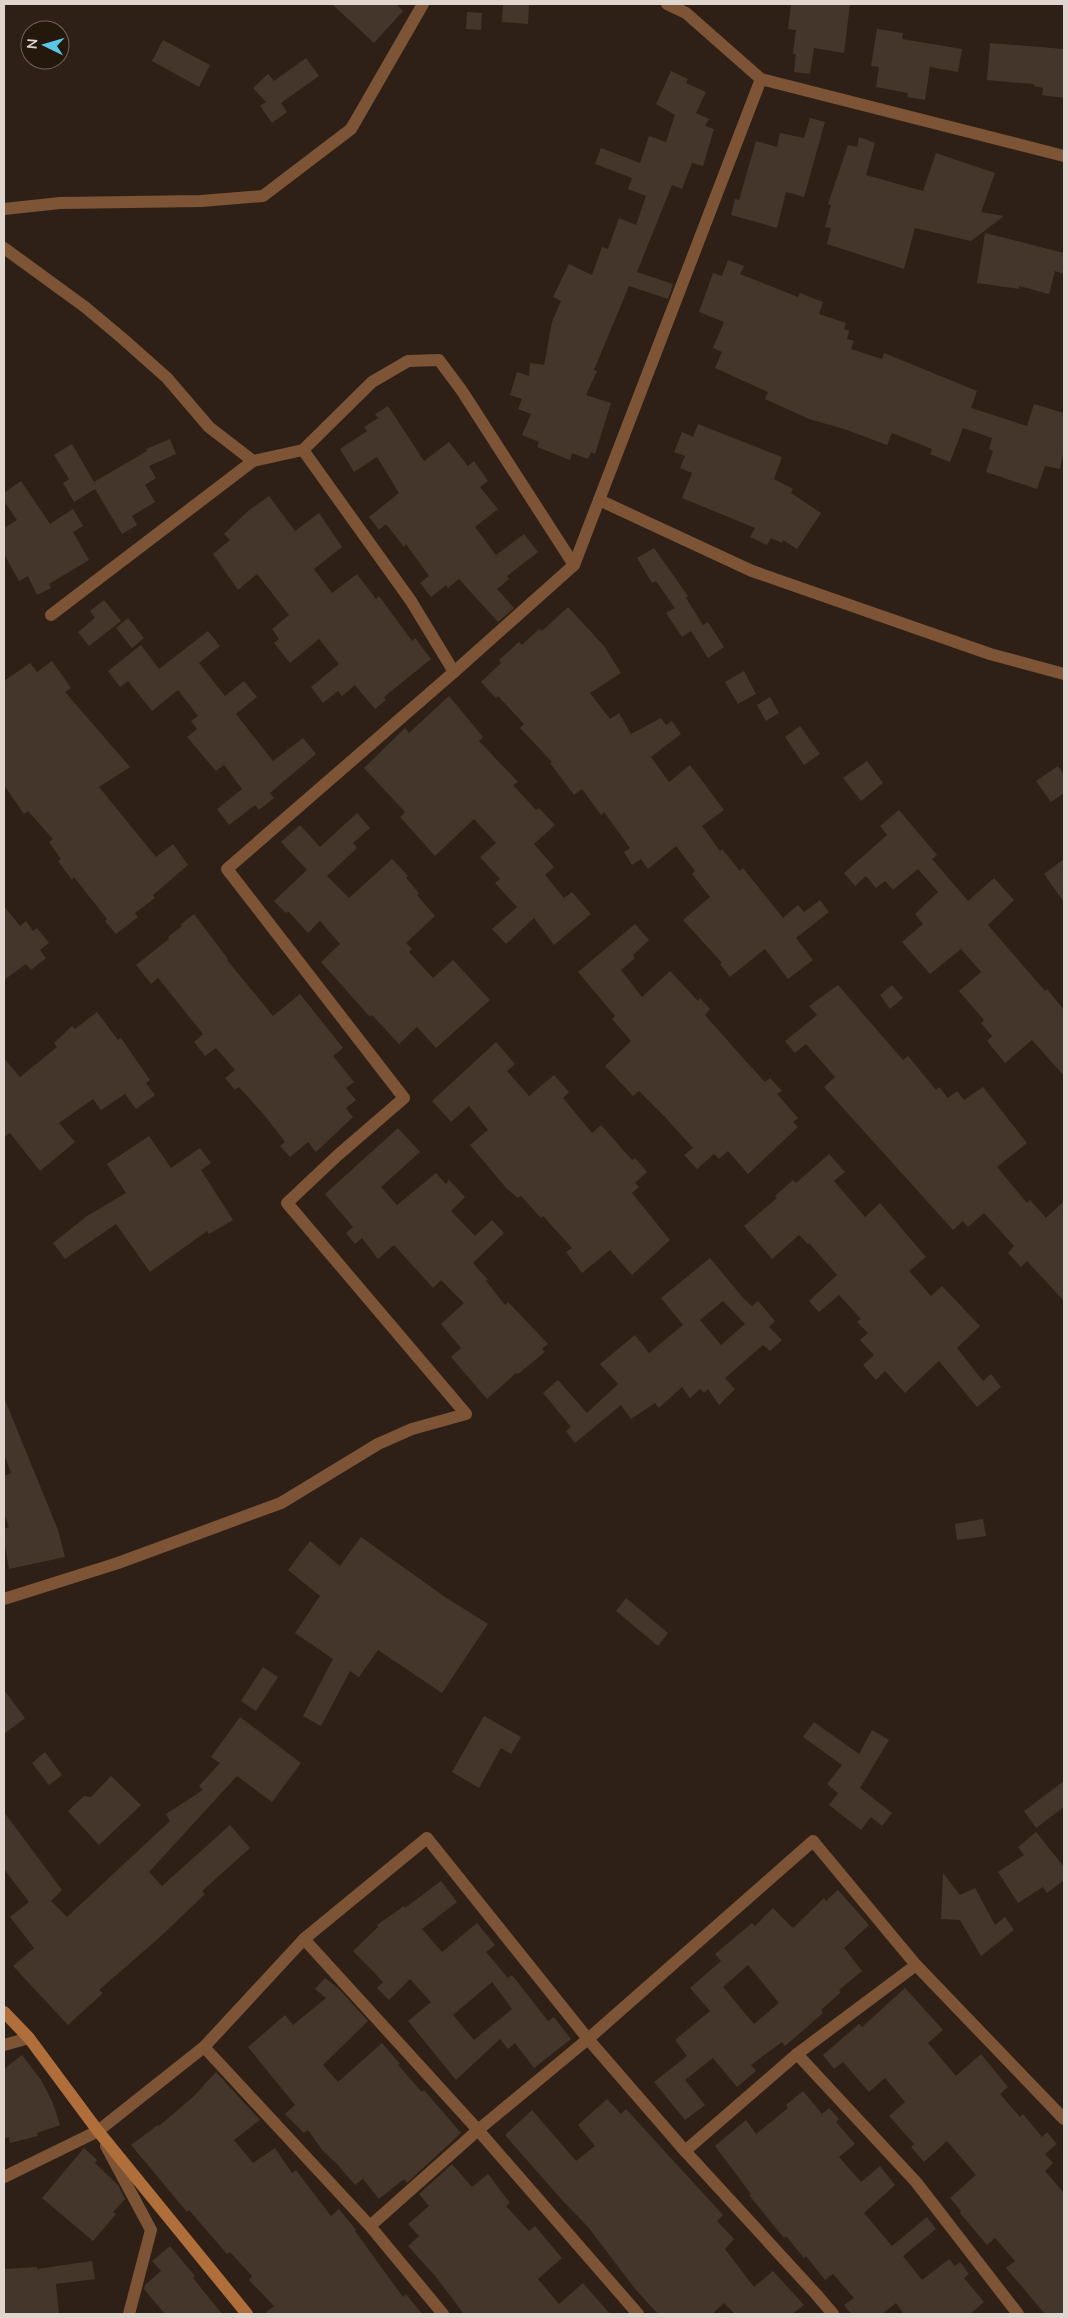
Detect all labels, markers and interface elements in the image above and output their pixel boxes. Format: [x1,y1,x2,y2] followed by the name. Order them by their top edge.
[20,20,70,70] north arrow
[23,38,41,50] text: N

